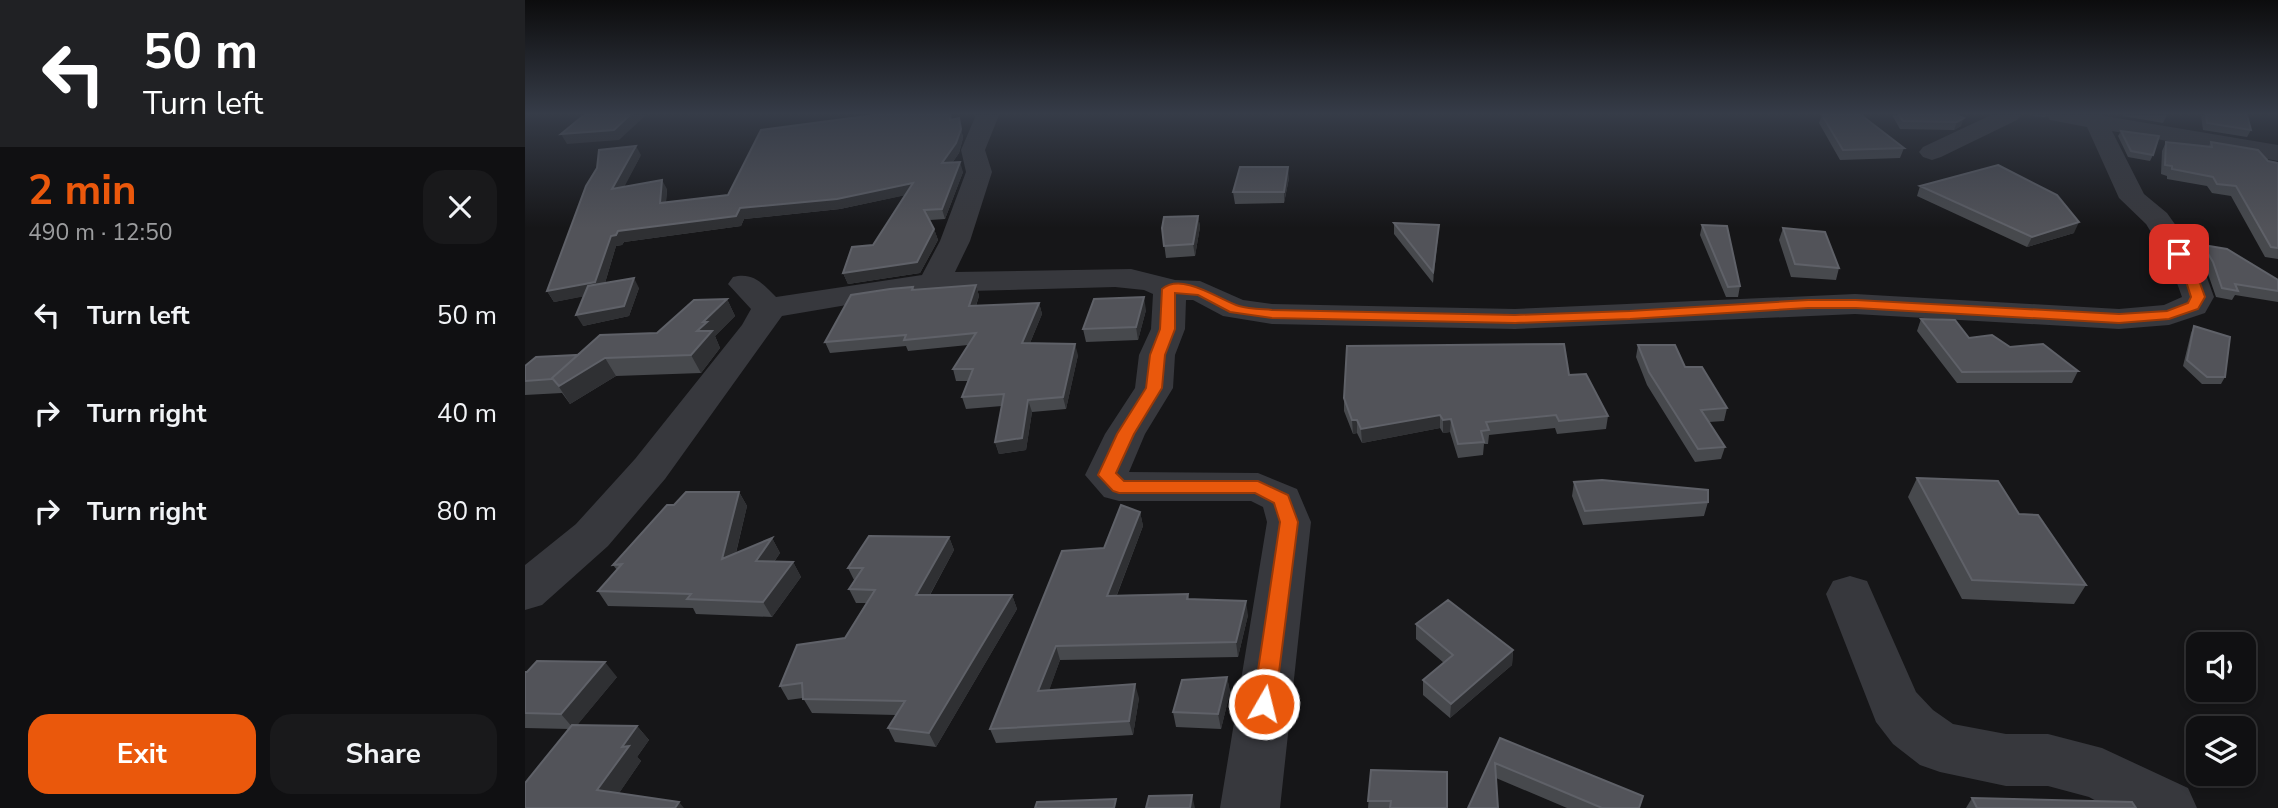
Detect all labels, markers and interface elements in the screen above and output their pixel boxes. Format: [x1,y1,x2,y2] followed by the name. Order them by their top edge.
[143,18,258,85] text: 50 m
[28,28,119,119] icon: left
[143,82,263,125] text: Turn left
[28,162,137,219] text: 2 min
[423,170,497,244] button: close
[28,217,173,248] text: 490 m · 12:50
[2149,224,2209,284] pin
[2160,235,2198,273] icon: arrive
[28,296,66,334] icon: left
[87,298,190,333] text: Turn left
[437,298,497,333] text: 50 m
[28,394,66,432] icon: right
[87,396,206,431] text: Turn right
[437,396,497,431] text: 40 m
[28,492,66,530] icon: right
[87,494,206,529] text: Turn right
[437,494,497,529] text: 80 m
[2186,632,2256,786] map controls
[2186,632,2256,702] button: sound
[1227,667,1301,741] position arrow
[28,714,256,794] button: Exit
[270,714,497,794] button: Share
[2186,716,2256,786] button: layers

